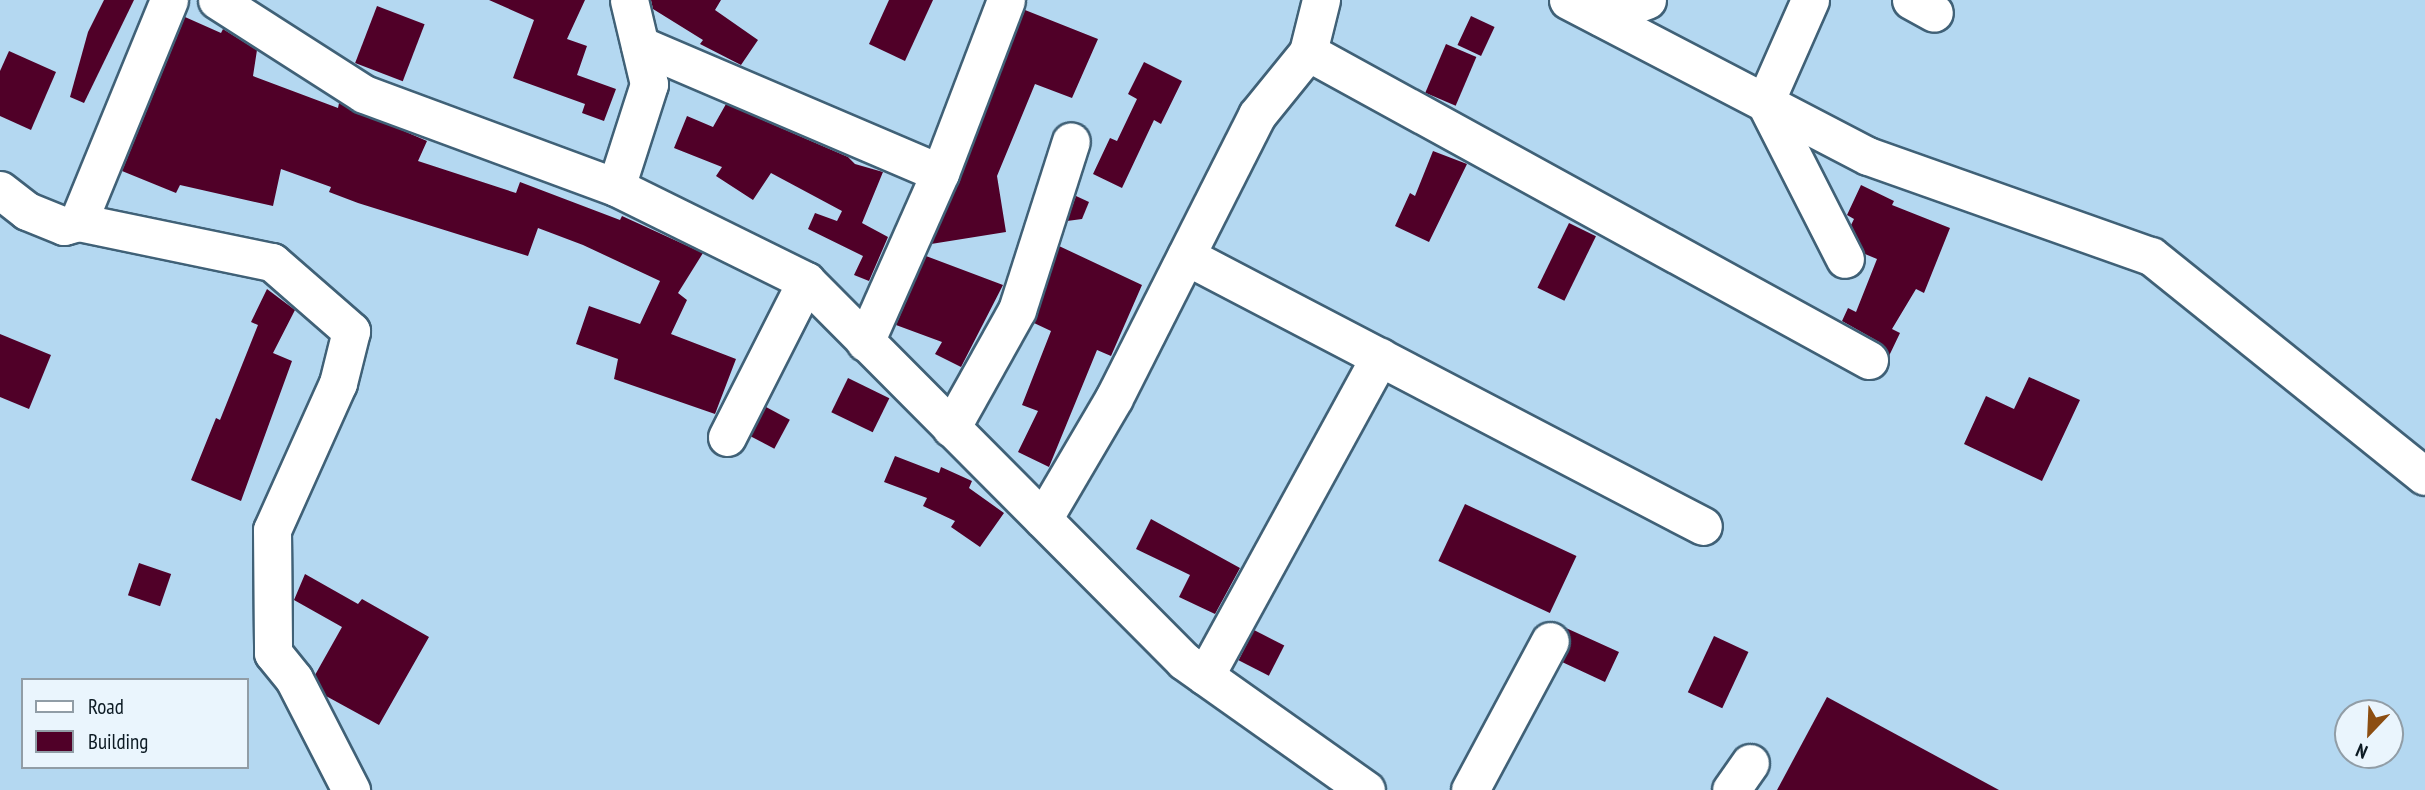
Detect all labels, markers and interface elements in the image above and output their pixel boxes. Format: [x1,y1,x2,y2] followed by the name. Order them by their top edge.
[21,678,248,769] legend
[88,693,124,720] text: Road
[2334,699,2404,769] north arrow
[88,728,148,755] text: Building
[2352,738,2371,765] text: N

